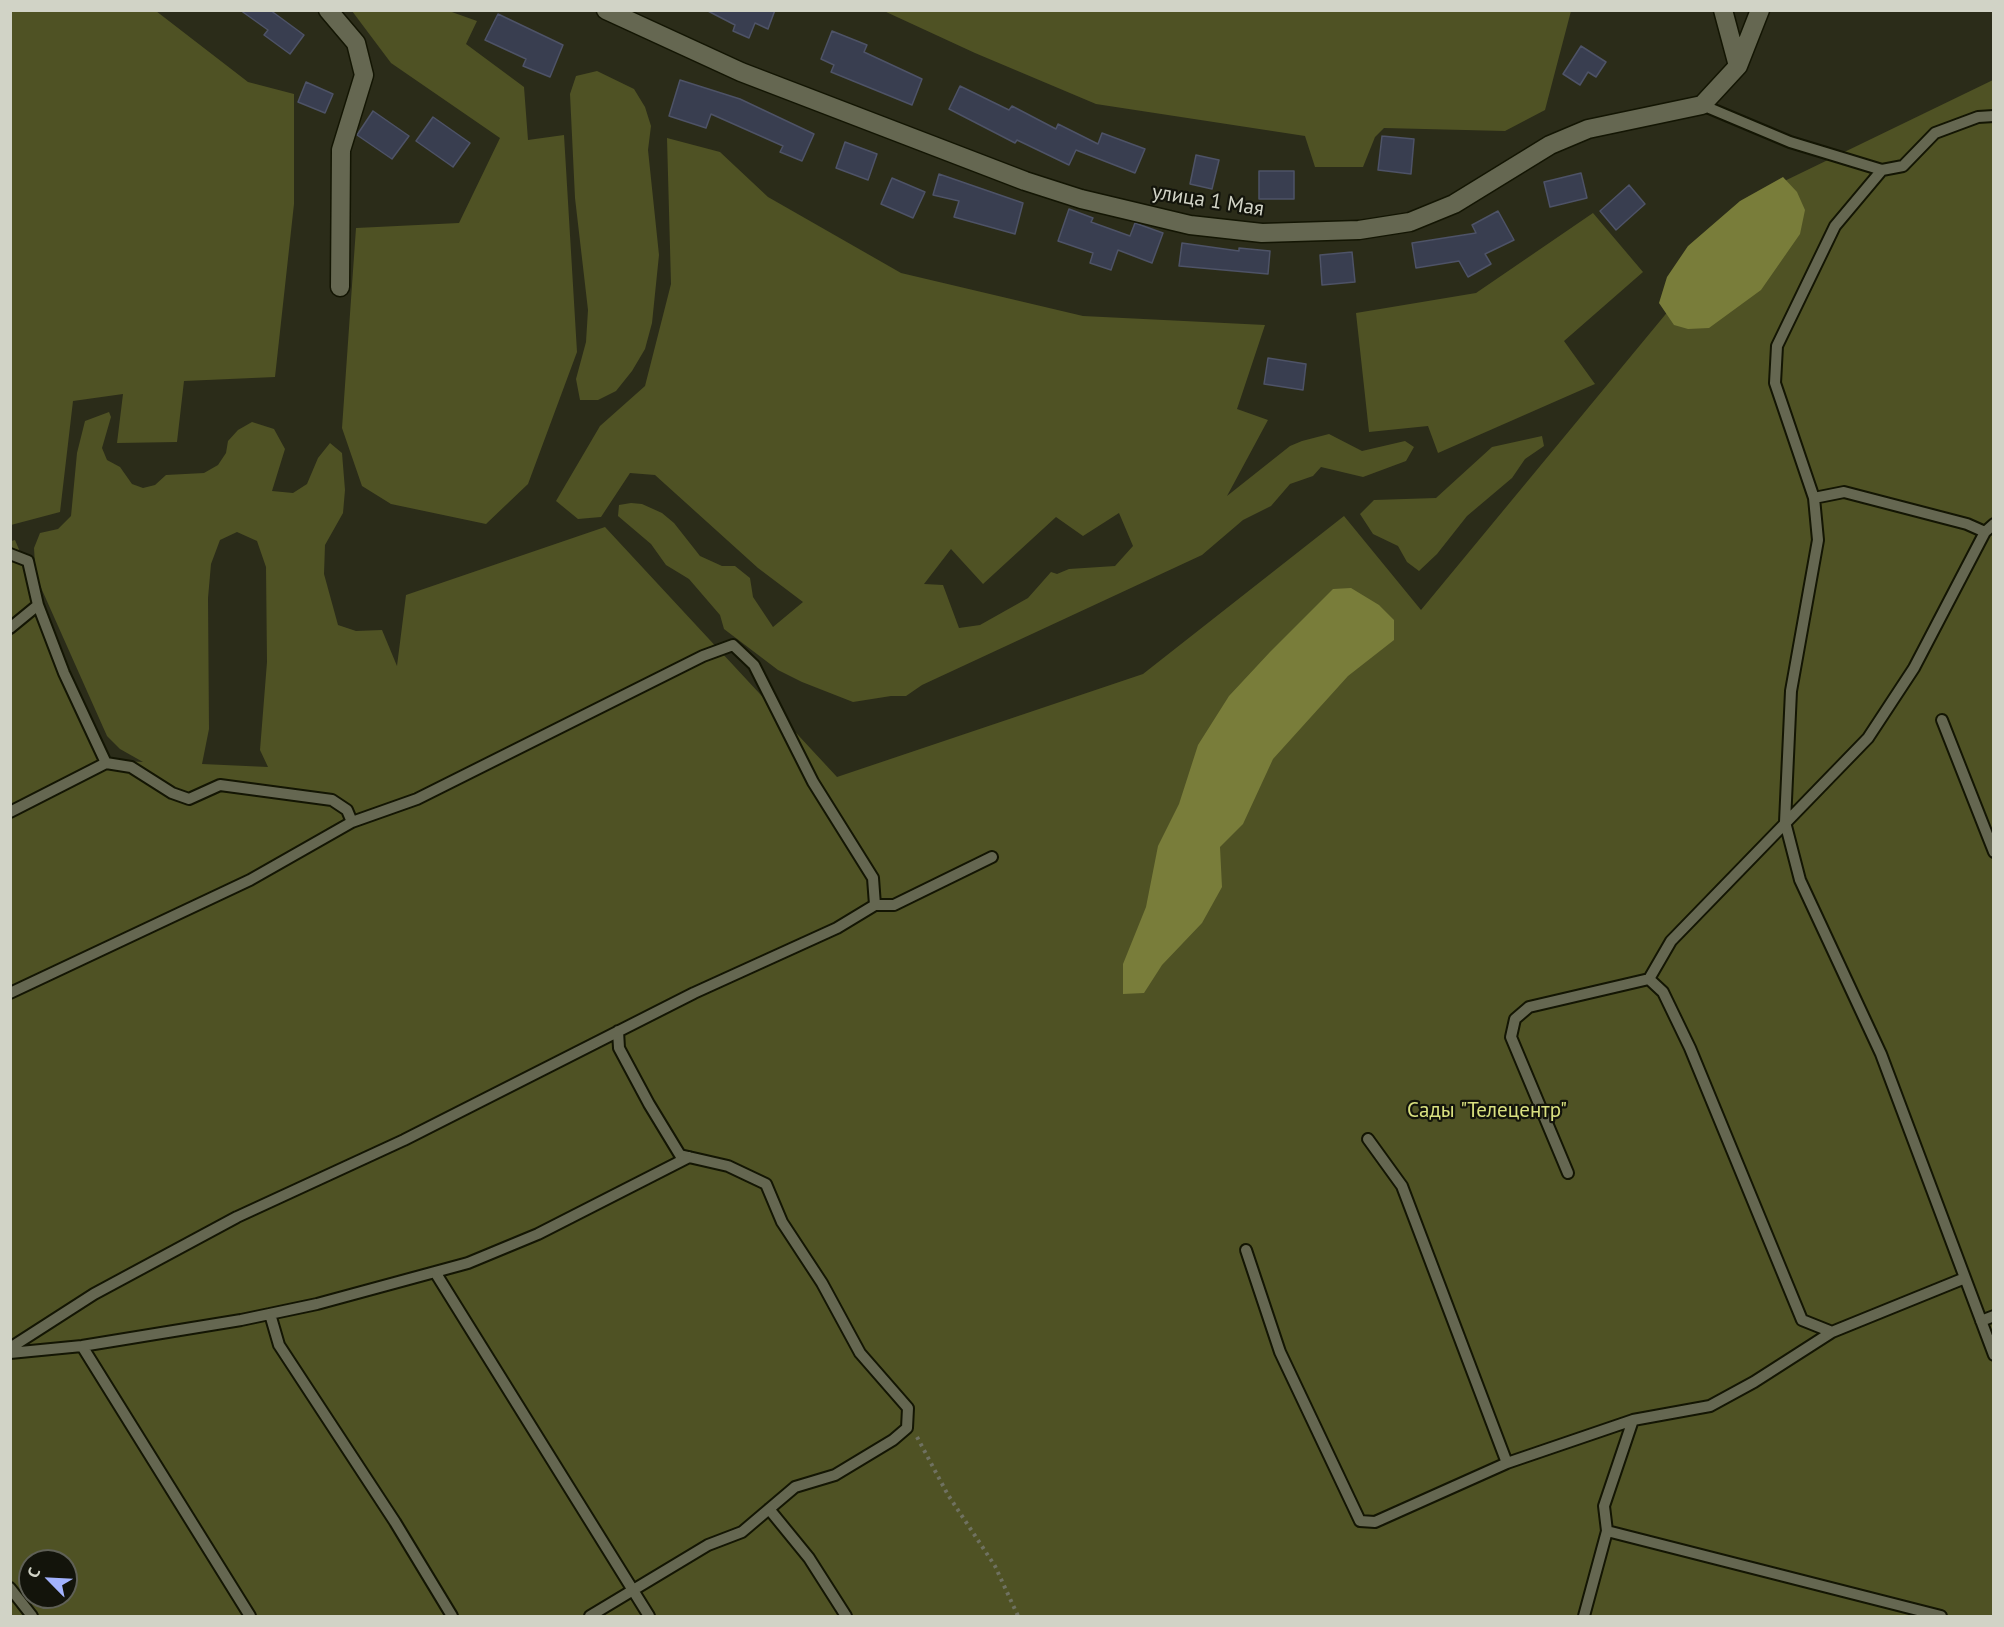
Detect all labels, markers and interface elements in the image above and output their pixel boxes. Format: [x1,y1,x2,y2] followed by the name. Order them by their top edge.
[1150,180,1266,222] street label: улица 1 Мая
[1407,1098,1567,1124] park label: Сады "Телецентр"
[18,1549,78,1609] north arrow
[22,1564,44,1581] text: С

